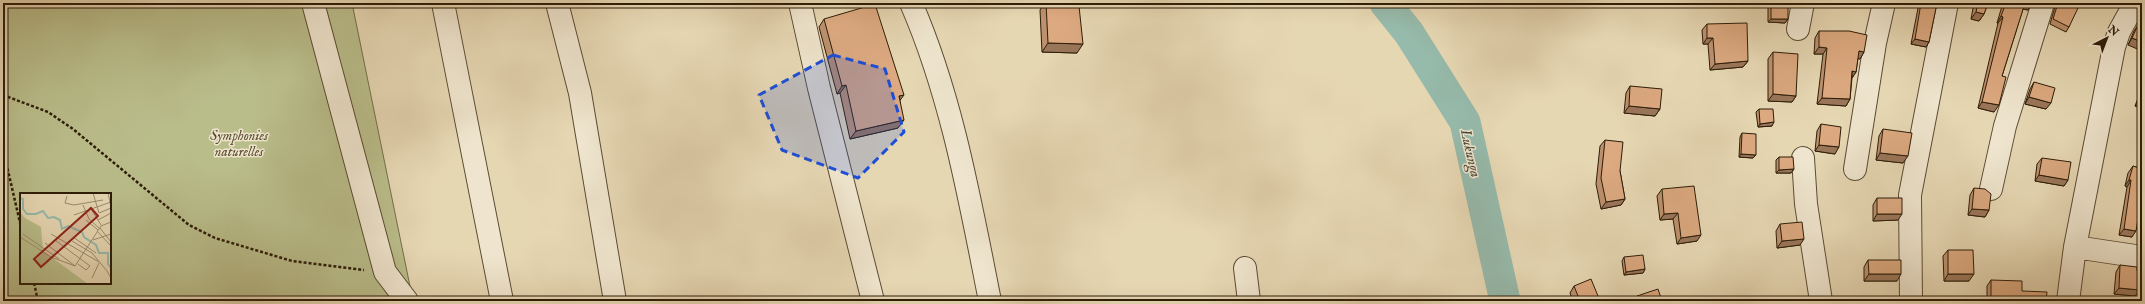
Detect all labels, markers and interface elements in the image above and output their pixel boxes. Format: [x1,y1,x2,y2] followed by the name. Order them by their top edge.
[2087,18,2127,58] north arrow
[2104,22,2122,40] text: N
[1455,126,1485,180] water label: Lukunga
[210,127,269,161] park label: Symphonies naturelles
[20,193,111,284] inset map

